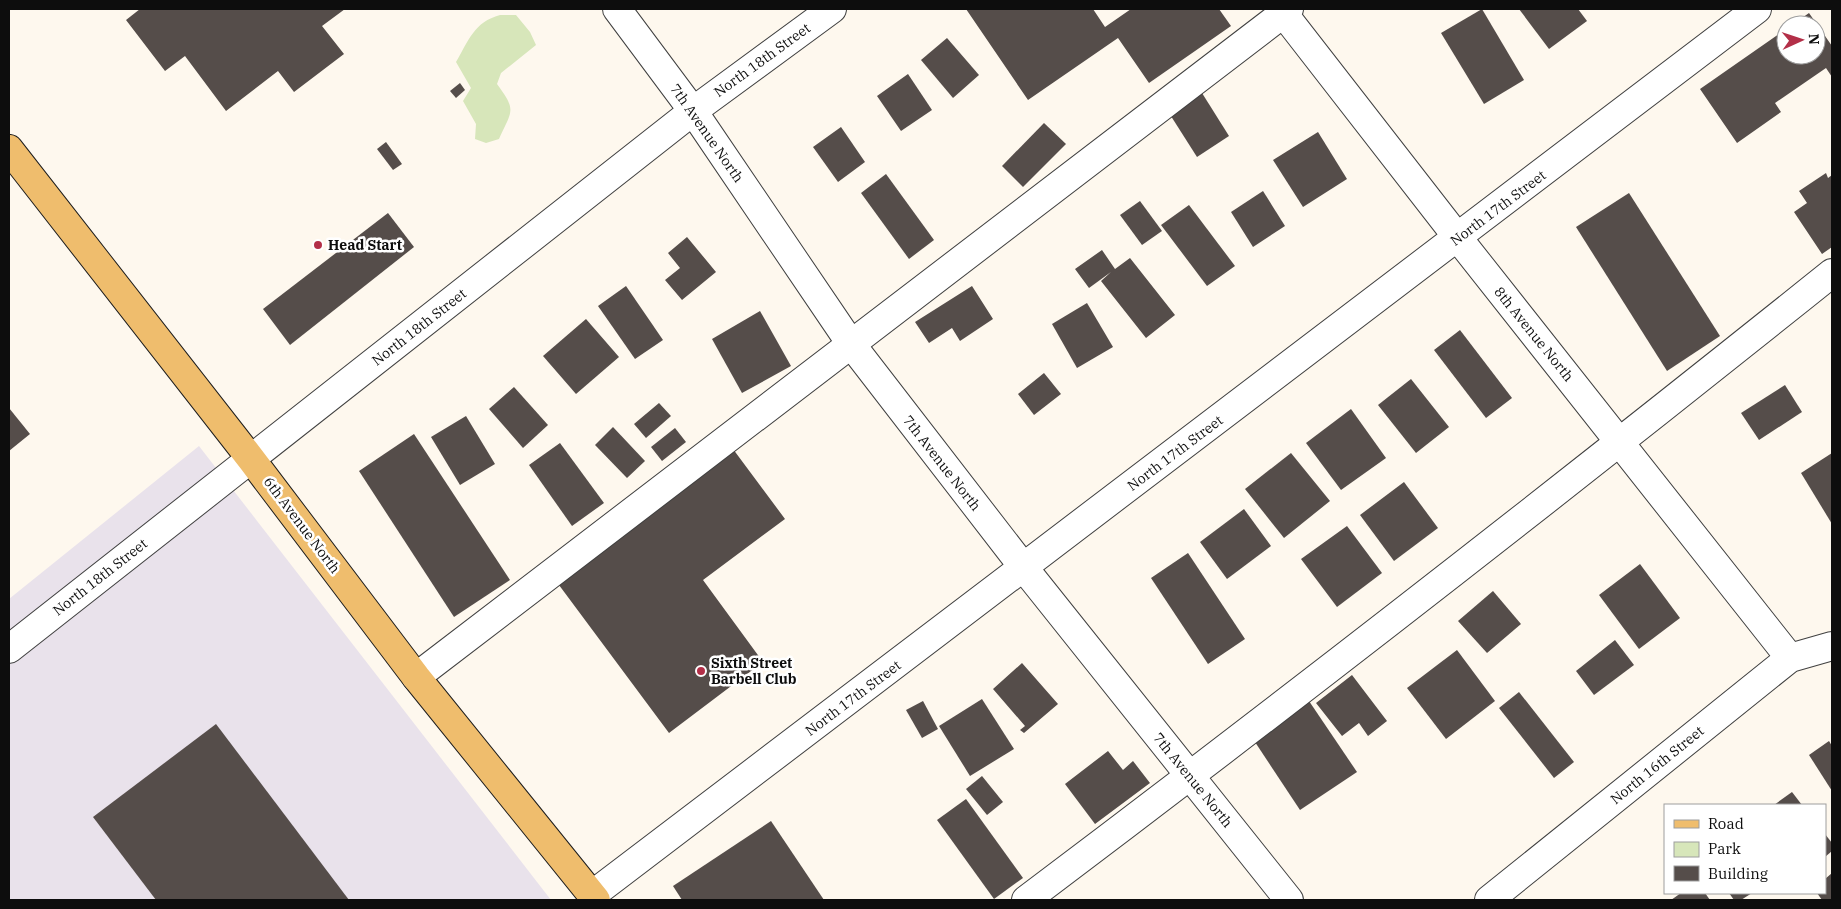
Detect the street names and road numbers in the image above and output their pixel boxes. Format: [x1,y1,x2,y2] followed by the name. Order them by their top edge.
[710,19,814,101] street label: North 18th Street
[666,80,748,186] street label: 7th Avenue North
[1447,166,1549,250] street label: North 17th Street
[1490,283,1578,385] street label: 8th Avenue North
[368,284,470,370] street label: North 18th Street
[1124,411,1226,495] street label: North 17th Street
[899,412,985,515] street label: 7th Avenue North
[260,473,344,577] street label: 6th Avenue North
[49,534,151,620] street label: North 18th Street
[802,656,904,740] street label: North 17th Street
[1607,722,1707,808] street label: North 16th Street
[1149,729,1237,831] street label: 7th Avenue North

